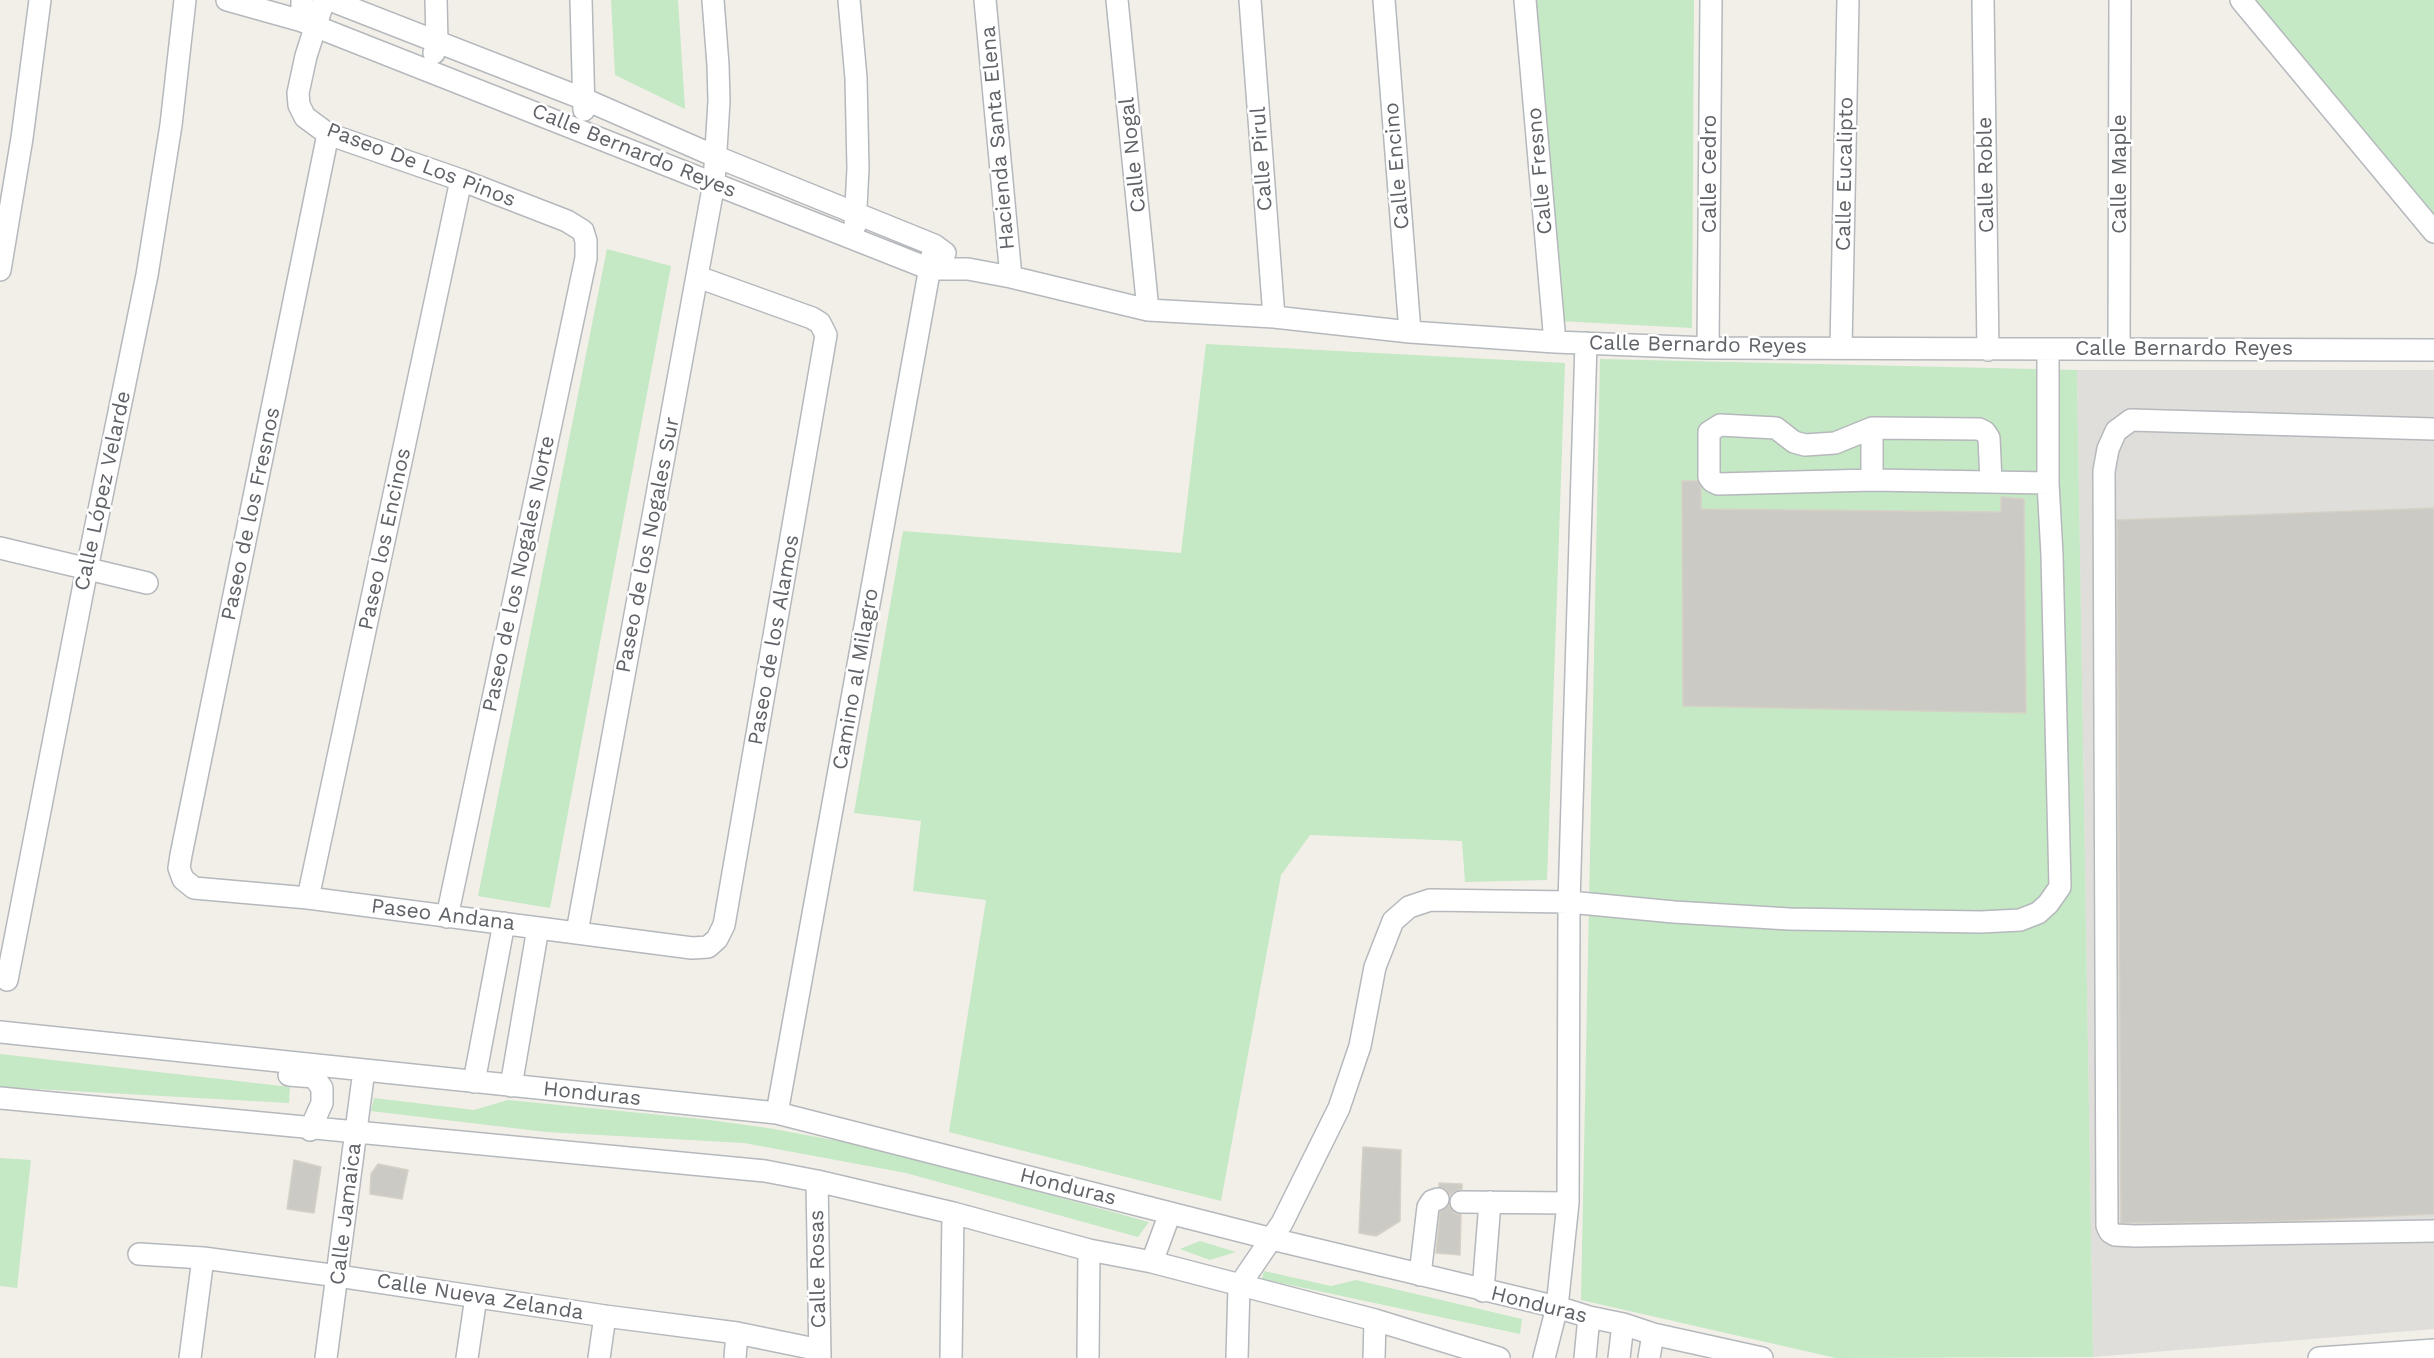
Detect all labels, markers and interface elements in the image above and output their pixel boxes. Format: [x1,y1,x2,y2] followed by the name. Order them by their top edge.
[976,25,1020,251] street label: Hacienda Santa Elena
[1114,96,1152,214] street label: Calle Nogal
[1831,97,1859,251] street label: Calle Eucalipto
[528,98,740,204] street label: Calle Bernardo Reyes
[1379,101,1415,231] street label: Calle Encino
[1246,106,1278,212] street label: Calle Pirul
[1522,106,1558,236] street label: Calle Fresno
[2107,114,2133,234] street label: Calle Maple
[1697,115,1723,233] street label: Calle Cedro
[323,117,519,213] street label: Paseo De Los Pinos
[1972,117,2000,233] street label: Calle Roble
[1589,330,1807,360] street label: Calle Bernardo Reyes
[2075,336,2293,362] street label: Calle Bernardo Reyes
[70,389,136,593] street label: Calle López Velarde
[216,405,286,623] street label: Paseo de los Fresnos
[611,415,685,675] street label: Paseo de los Nogales Sur
[477,434,561,714] street label: Paseo de los Nogales Norte
[353,446,417,632] street label: Paseo los Encinos
[743,533,805,747] street label: Paseo de los Alamos
[828,586,884,772] street label: Camino al Milagro
[370,894,516,936] street label: Paseo Andana
[542,1076,642,1112] street label: Honduras
[325,1142,367,1286] street label: Calle Jamaica
[1017,1163,1119,1211] street label: Honduras
[804,1209,832,1329] street label: Calle Rosas
[375,1268,585,1326] street label: Calle Nueva Zelanda
[1488,1281,1590,1329] street label: Honduras

